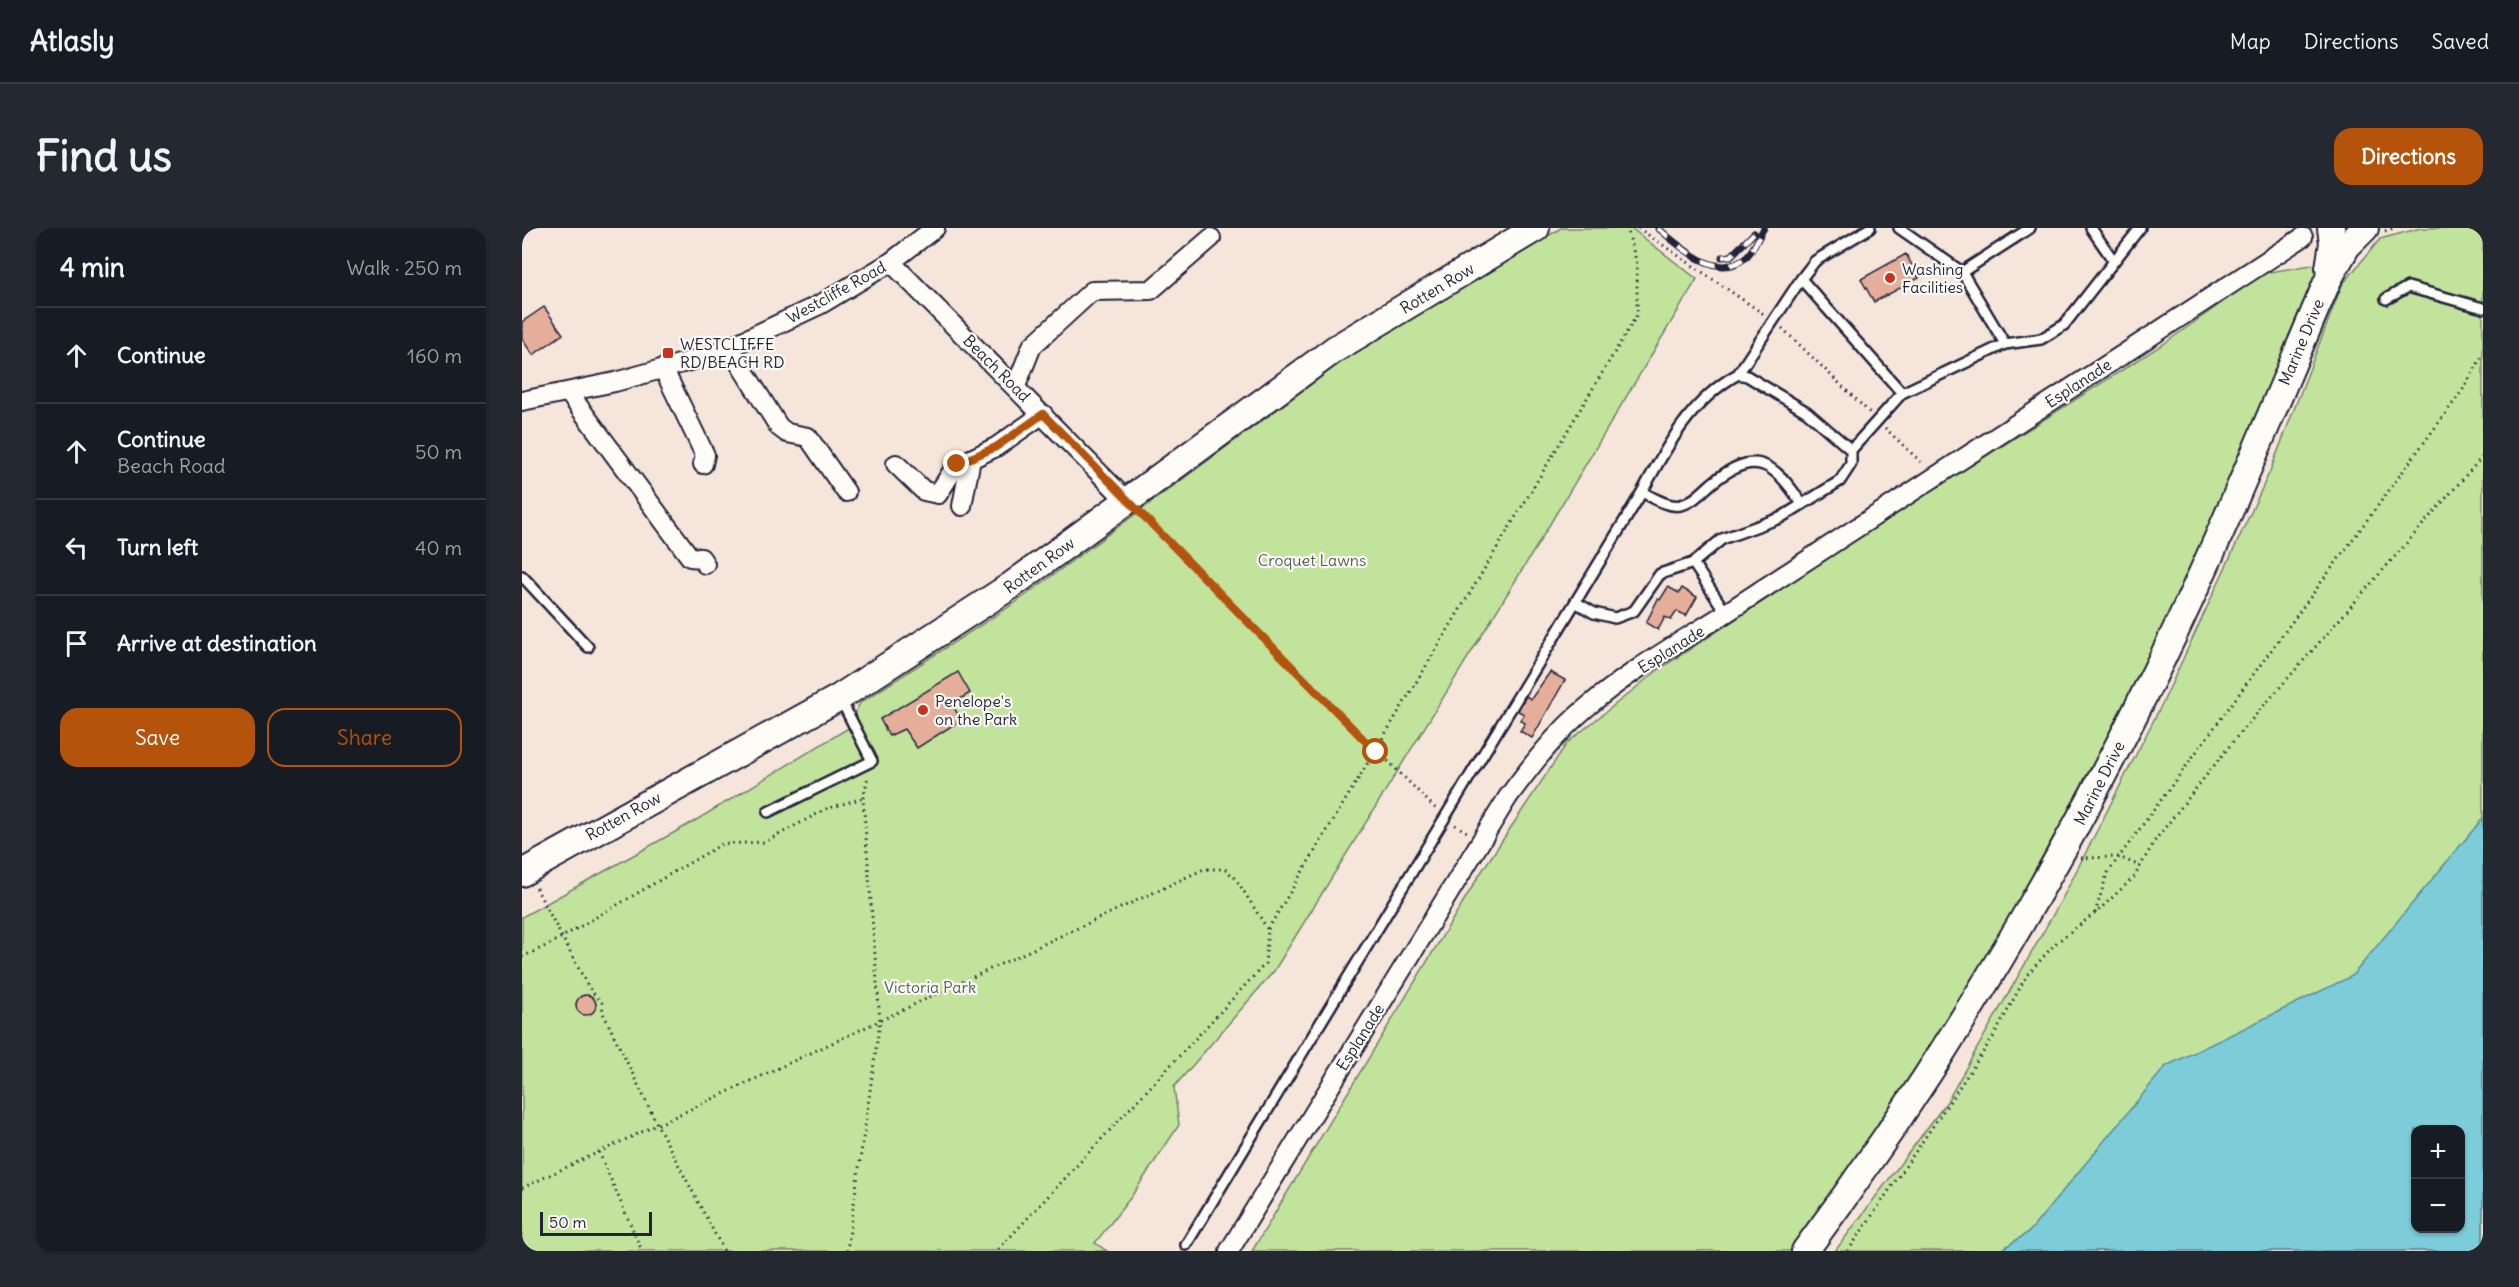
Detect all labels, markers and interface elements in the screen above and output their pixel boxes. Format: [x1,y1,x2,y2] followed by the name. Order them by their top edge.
[30,23,114,59] text: Atlasly
[2230,28,2271,55] text: Map
[2304,28,2398,55] text: Directions
[2431,28,2489,55] text: Saved
[2334,128,2483,185] button: Directions
[36,130,172,182] text: Find us
[60,251,125,284] text: 4 min
[347,255,462,280] text: Walk · 250 m
[783,256,889,328] street label: Westcliffe Road
[1396,258,1478,318] street label: Rotten Row
[1902,259,1963,297] place label: Washing Facilities
[1883,271,1897,285] marker: Washing Facilities
[2274,296,2328,388] street label: Marine Drive
[959,330,1035,406] street label: Beach Road
[680,334,785,372] place label: WESTCLIFFE RD/BEACH RD
[60,339,93,372] icon: ahead
[117,341,206,369] text: Continue
[407,343,462,368] text: 160 m
[661,346,675,360] marker: WESTCLIFFE RD/BEACH RD
[2041,354,2115,412] street label: Esplanade
[117,425,206,453] text: Continue
[60,435,93,468] icon: ahead
[415,439,462,464] text: 50 m
[943,450,969,476] route end
[117,453,226,478] text: Beach Road
[60,531,93,564] icon: left
[1000,532,1079,597] street label: Rotten Row
[117,533,198,561] text: Turn left
[415,535,462,560] text: 40 m
[1258,550,1366,570] park label: Croquet Lawns
[1634,621,1708,677] street label: Esplanade
[60,627,93,660] icon: arrive
[117,629,317,657] text: Arrive at destination
[935,691,1017,729] place label: Penelope's on the Park
[916,703,930,717] marker: Penelope's on the Park
[60,708,255,767] button: Save
[267,708,462,767] button: Share
[1362,738,1388,764] route start
[2069,738,2129,828] street label: Marine Drive
[582,787,664,845] street label: Rotten Row
[884,977,976,997] park label: Victoria Park
[1332,1000,1388,1074] street label: Esplanade
[2411,1125,2465,1233] map controls
[2411,1125,2465,1179] button: +
[2411,1179,2465,1233] button: −
[540,1209,652,1236] scale bar
[549,1212,587,1232] text: 50 m

